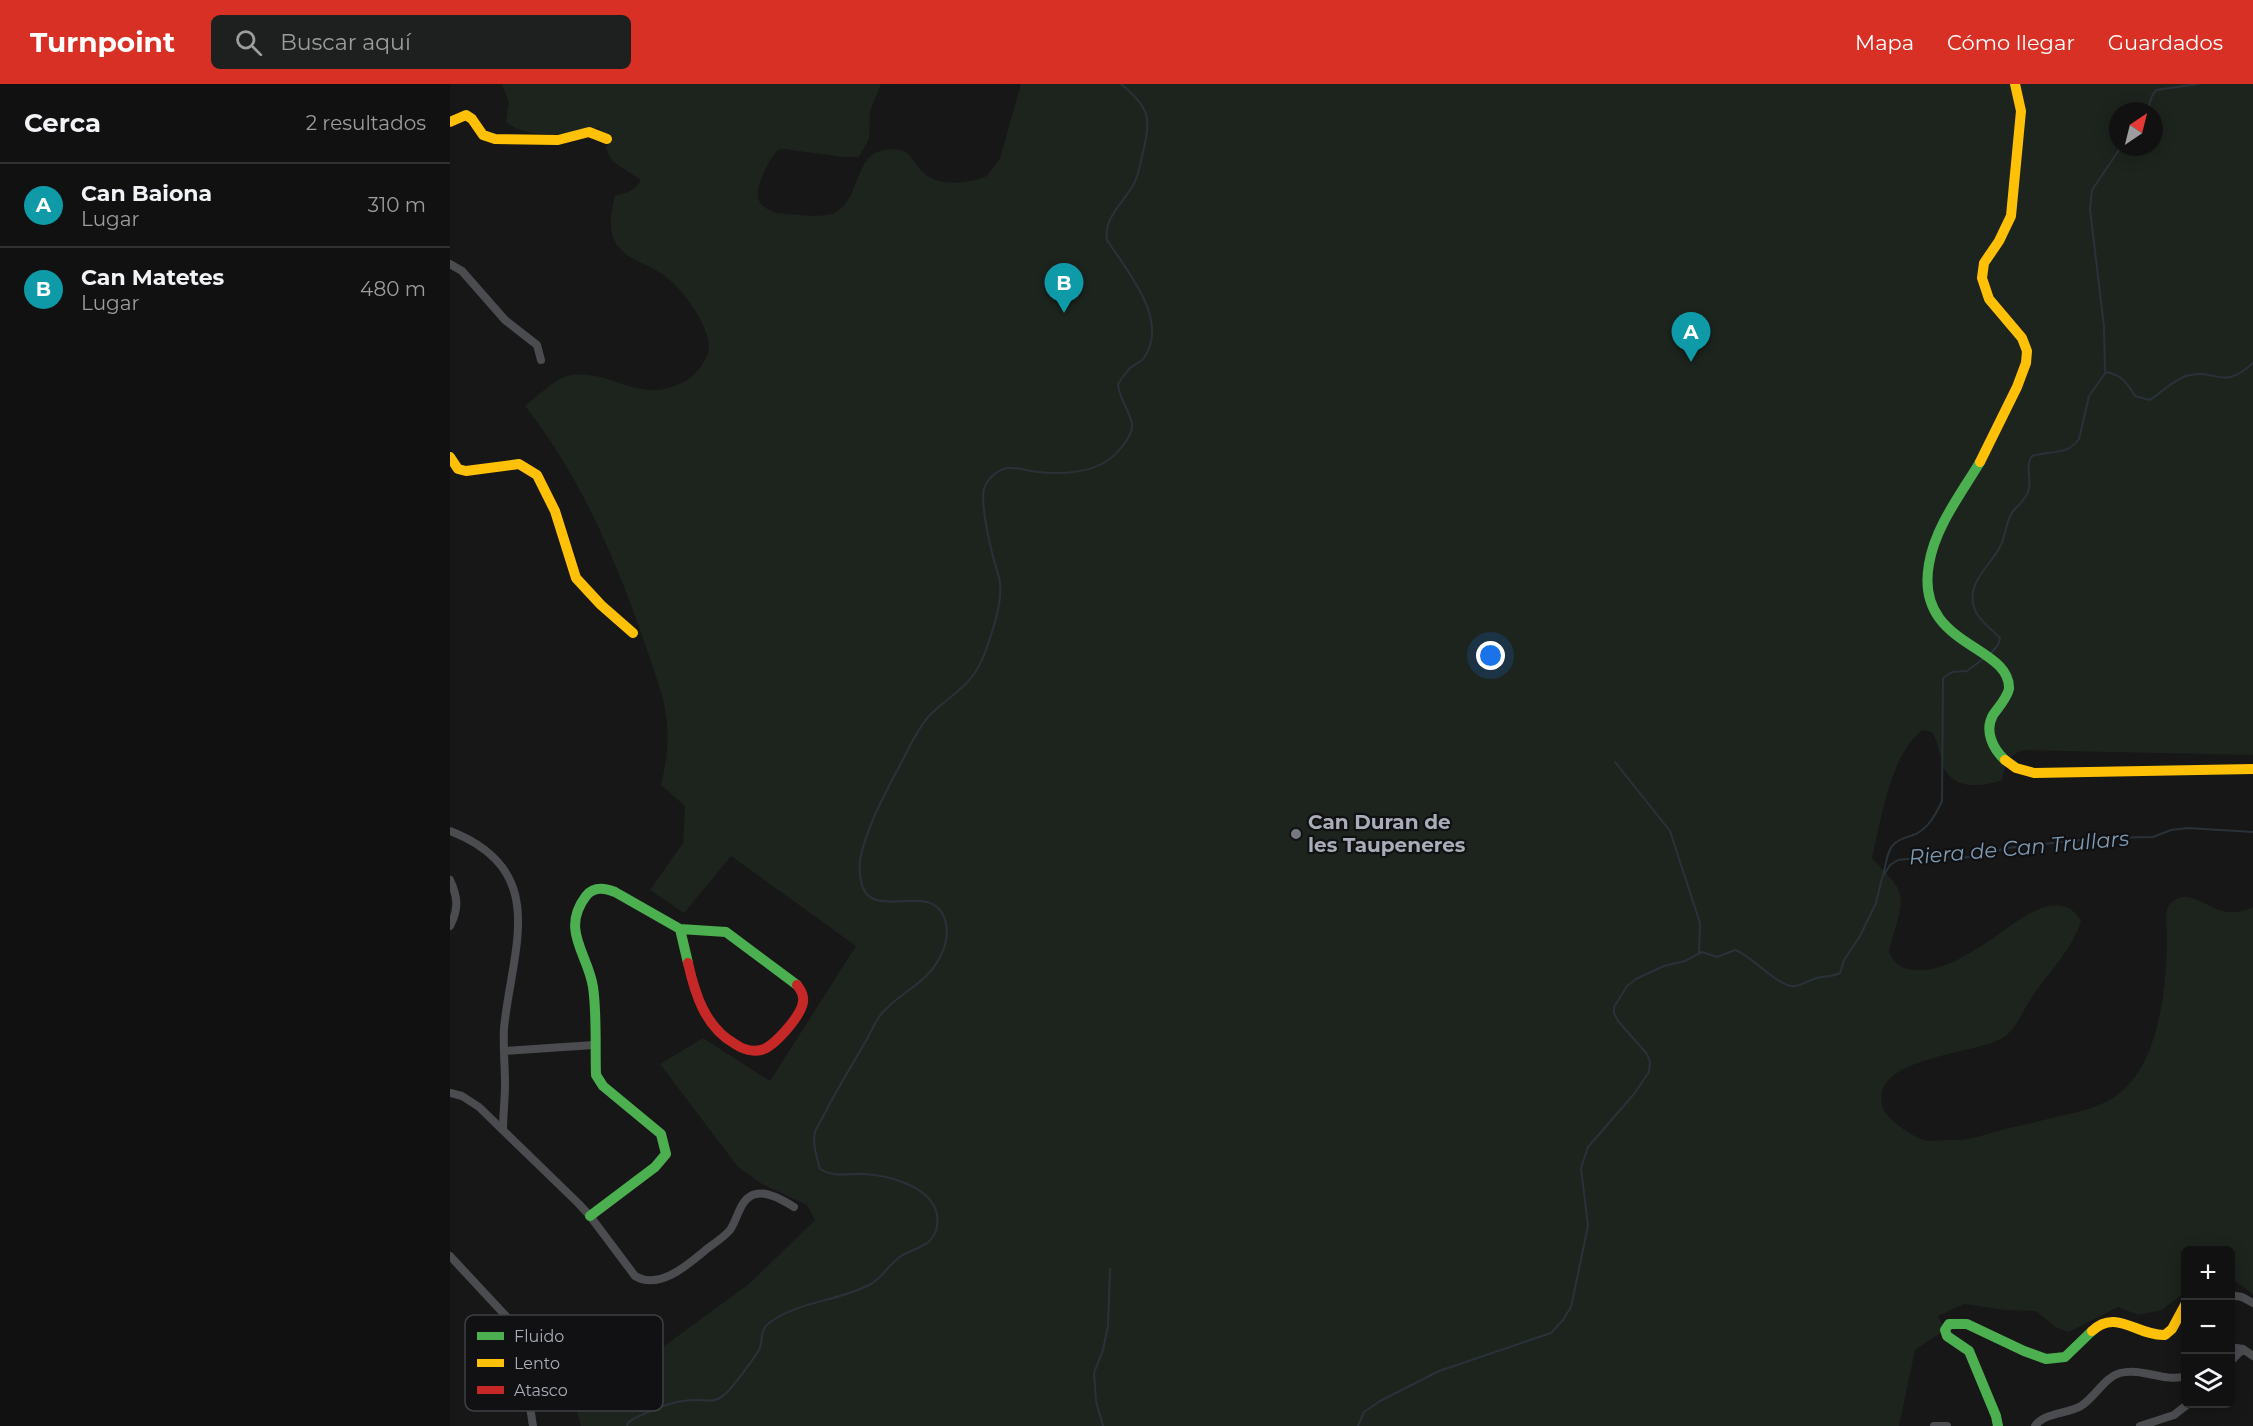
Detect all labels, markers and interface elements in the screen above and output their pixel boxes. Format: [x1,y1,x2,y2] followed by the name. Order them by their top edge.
[211,15,631,69] search box
[30,25,175,59] text: Turnpoint
[232,26,265,59] icon: search
[280,29,411,56] text: Buscar aquí
[1855,30,1914,55] text: Mapa
[1947,30,2075,55] text: Cómo llegar
[2108,30,2223,55] text: Guardados
[2109,102,2163,156] north arrow
[24,107,101,139] text: Cerca
[306,111,426,135] text: 2 resultados
[81,180,212,207] text: Can Baiona
[36,193,51,217] text: A
[368,193,426,217] text: 310 m
[81,207,140,231] text: Lugar
[81,264,224,291] text: Can Matetes
[1044,264,1084,313] pin: B
[36,277,51,301] text: B
[360,277,426,301] text: 480 m
[81,291,140,315] text: Lugar
[1672,312,1710,362] pin: A
[1476,641,1505,670] your location
[1308,810,1466,857] place label: Can Duran de les Taupeneres
[1908,825,2130,870] water label: Riera de Can Trullars
[1289,827,1303,841] marker: Can Duran de les Taupeneres
[2181,1246,2235,1408] map controls
[2181,1246,2235,1300] button: +
[2181,1300,2235,1354] button: −
[465,1315,663,1411] legend
[514,1327,564,1346] text: Fluido
[514,1354,560,1373] text: Lento
[2181,1354,2235,1408] button: layers
[514,1381,568,1400] text: Atasco

